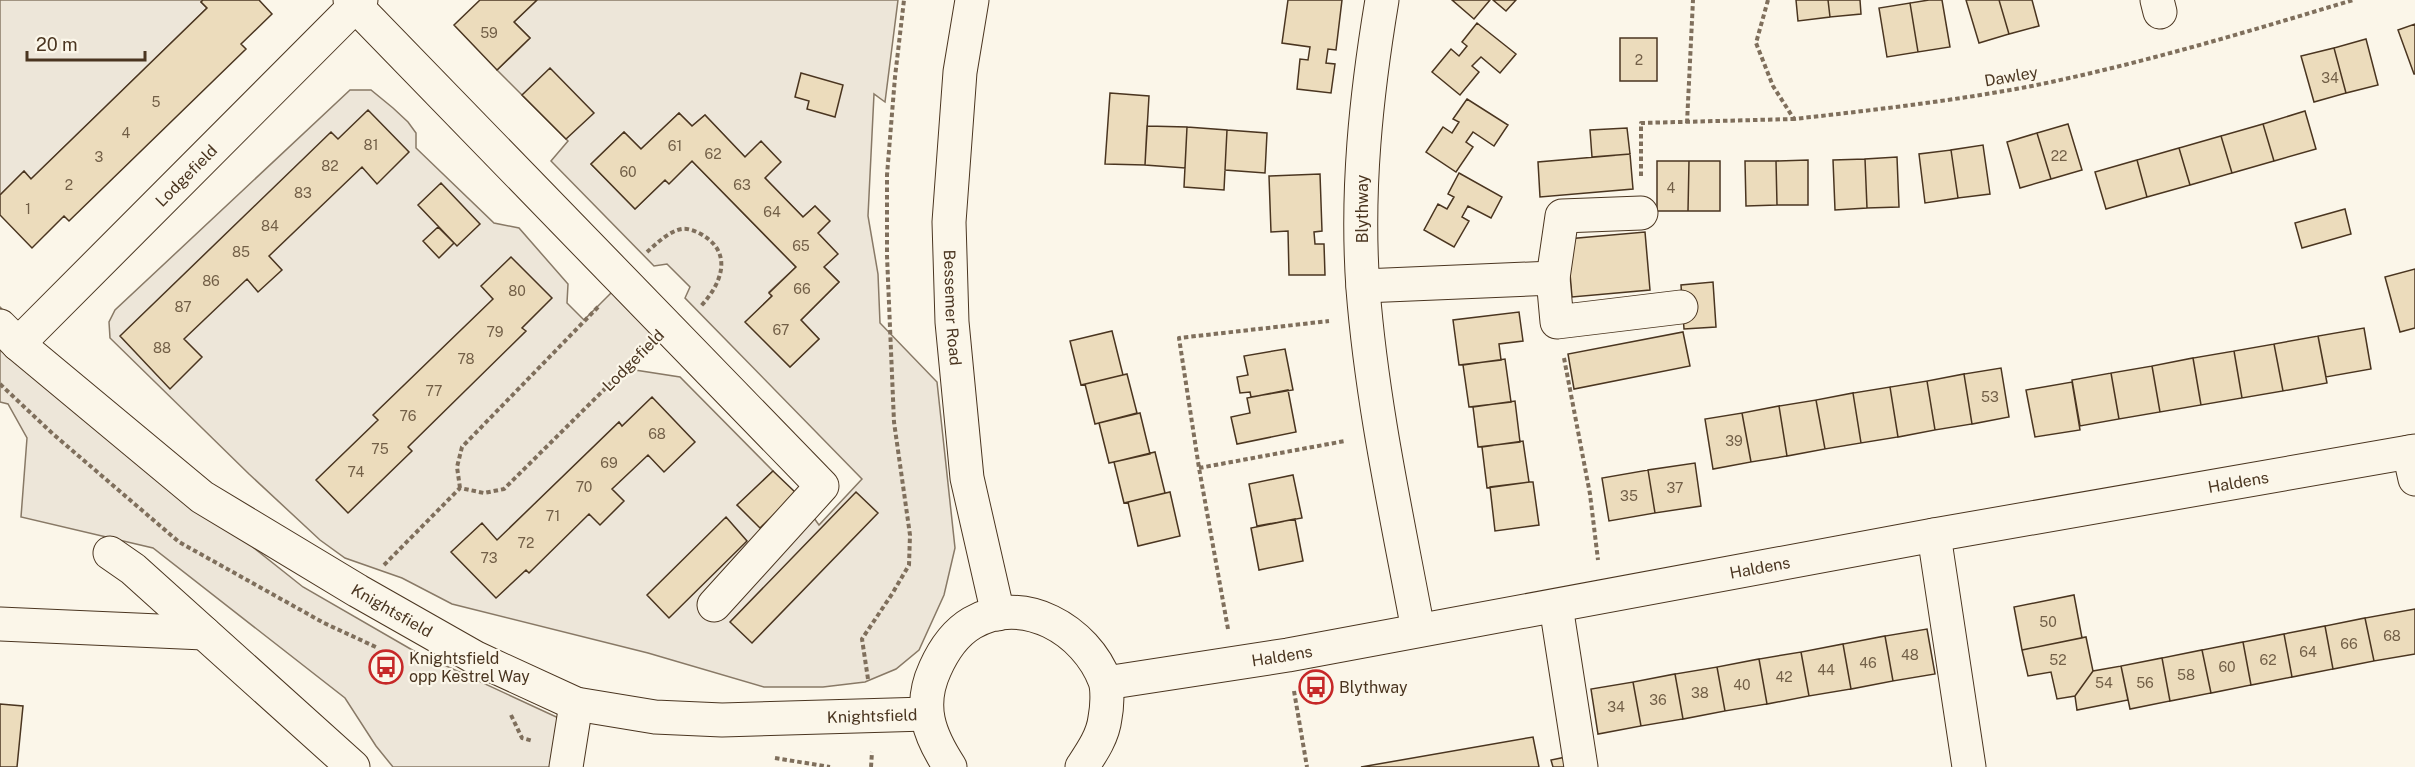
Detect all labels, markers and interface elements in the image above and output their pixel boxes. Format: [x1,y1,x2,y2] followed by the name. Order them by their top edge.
[27,24,146,62] scale bar
[480,25,498,41] house number: 59
[36,34,78,55] text: 20 m
[1635,52,1643,68] house number: 2
[1983,62,2040,91] street label: Dawley
[2321,70,2339,86] house number: 34
[152,94,161,110] house number: 5
[122,125,131,141] house number: 4
[364,137,378,153] house number: 81
[668,138,682,154] house number: 61
[152,141,221,211] street label: Lodgefield
[704,146,722,162] house number: 62
[2051,148,2067,164] house number: 22
[95,149,104,165] house number: 3
[321,158,339,174] house number: 82
[619,164,637,180] house number: 60
[1353,174,1372,243] street label: Blythway
[65,177,73,193] house number: 2
[733,177,751,193] house number: 63
[1667,180,1676,196] house number: 4
[294,185,312,201] house number: 83
[25,201,31,217] house number: 1
[763,204,781,220] house number: 64
[261,218,279,234] house number: 84
[792,238,810,254] house number: 65
[232,244,250,260] house number: 85
[940,249,965,366] street label: Bessemer Road
[202,273,220,289] house number: 86
[793,281,811,297] house number: 66
[508,283,526,299] house number: 80
[174,299,192,315] house number: 87
[773,322,789,338] house number: 67
[487,324,504,340] house number: 79
[599,326,668,395] street label: Lodgefield
[153,340,171,356] house number: 88
[457,351,475,367] house number: 78
[426,383,443,399] house number: 77
[1981,389,1999,405] house number: 53
[400,408,417,424] house number: 76
[648,426,666,442] house number: 68
[1725,433,1743,449] house number: 39
[371,441,389,457] house number: 75
[600,455,618,471] house number: 69
[348,464,365,480] house number: 74
[2206,468,2270,497] street label: Haldens
[576,479,592,495] house number: 70
[1667,480,1683,496] house number: 37
[1620,488,1638,504] house number: 35
[546,508,560,524] house number: 71
[518,535,534,551] house number: 72
[481,550,498,566] house number: 73
[1728,553,1792,583] street label: Haldens
[348,580,436,641] street label: Knightsfield
[2039,614,2057,630] house number: 50
[2383,628,2401,644] house number: 68
[2340,636,2358,652] house number: 66
[1250,642,1314,670] street label: Haldens
[2299,644,2317,660] house number: 64
[1901,647,1919,663] house number: 48
[368,649,404,685] bus stop icon: Knightsfield opp Kestrel Way
[409,649,530,686] place label: Knightsfield opp Kestrel Way
[2049,652,2067,668] house number: 52
[2259,652,2277,668] house number: 62
[1859,655,1877,671] house number: 46
[2218,659,2236,675] house number: 60
[1817,662,1835,678] house number: 44
[2177,667,2195,683] house number: 58
[1298,669,1334,705] bus stop icon: Blythway
[1775,669,1793,685] house number: 42
[2095,675,2113,691] house number: 54
[2136,675,2154,691] house number: 56
[1733,677,1751,693] house number: 40
[1339,678,1408,697] place label: Blythway
[1691,685,1709,701] house number: 38
[1649,692,1667,708] house number: 36
[1607,699,1625,715] house number: 34
[827,705,918,727] street label: Knightsfield

